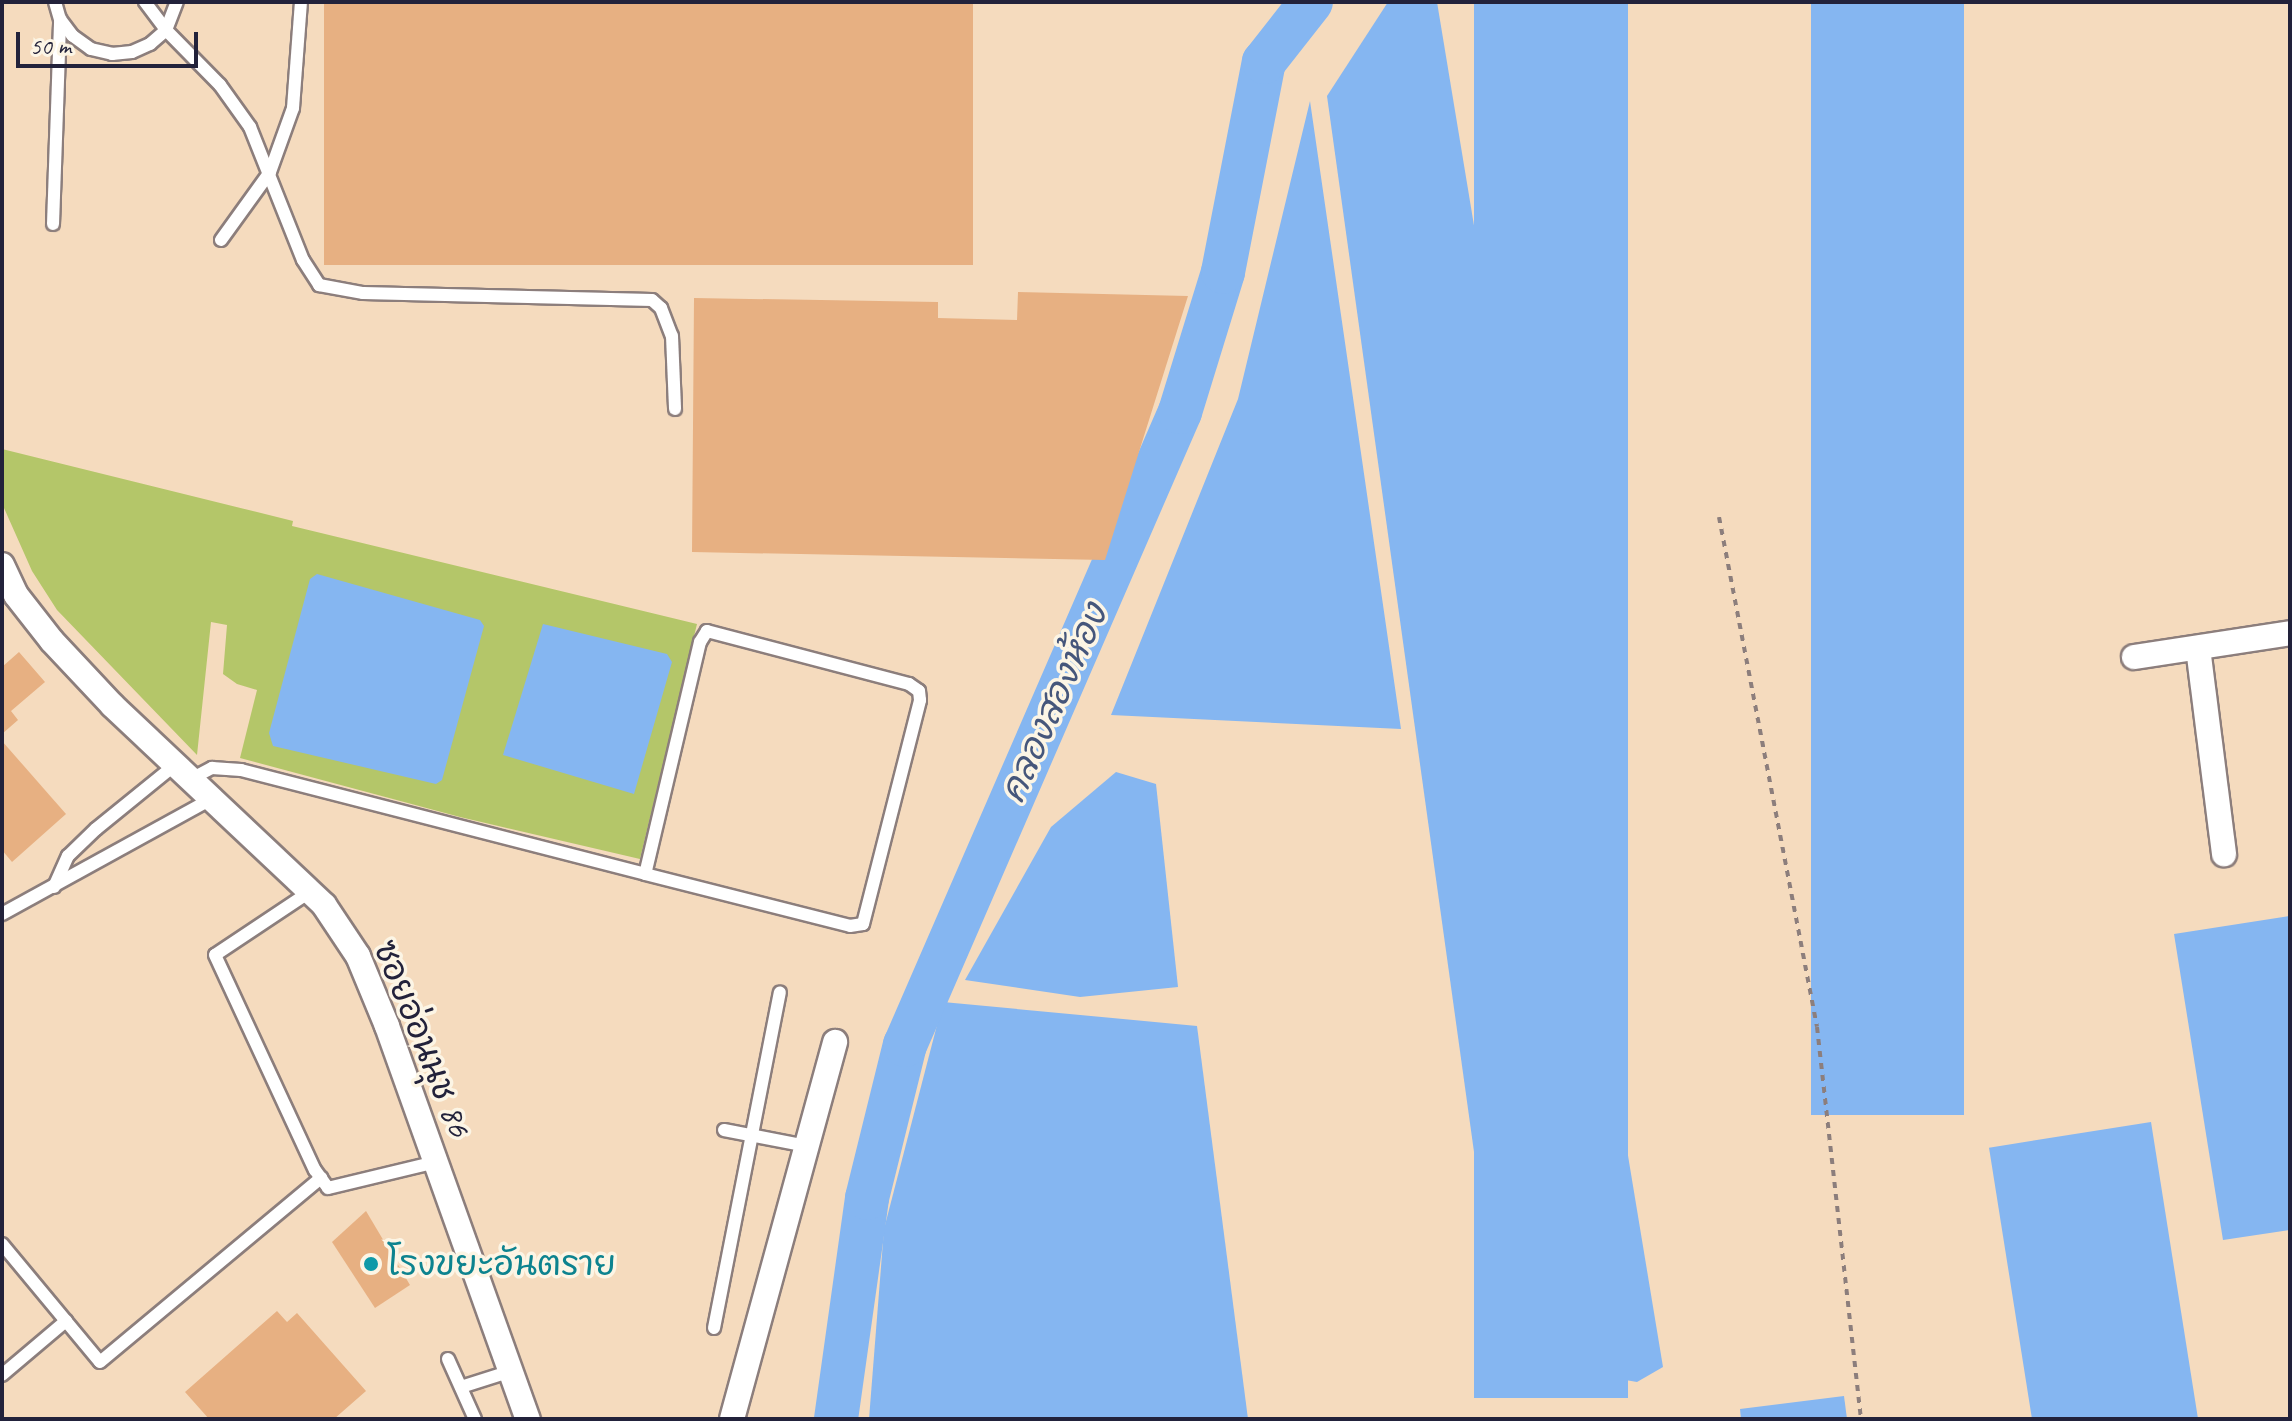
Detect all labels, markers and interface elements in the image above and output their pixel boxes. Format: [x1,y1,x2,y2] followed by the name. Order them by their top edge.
[20,16,202,66] scale bar
[30,31,71,61] text: 50 m
[991,597,1117,809] water label: คลองสองห้อง
[365,934,481,1142] street label: ซอยอ่อนนุช 86
[387,1244,616,1284] place label: โรงขยะอันตราย
[362,1255,380,1273] marker: โรงขยะอันตราย

